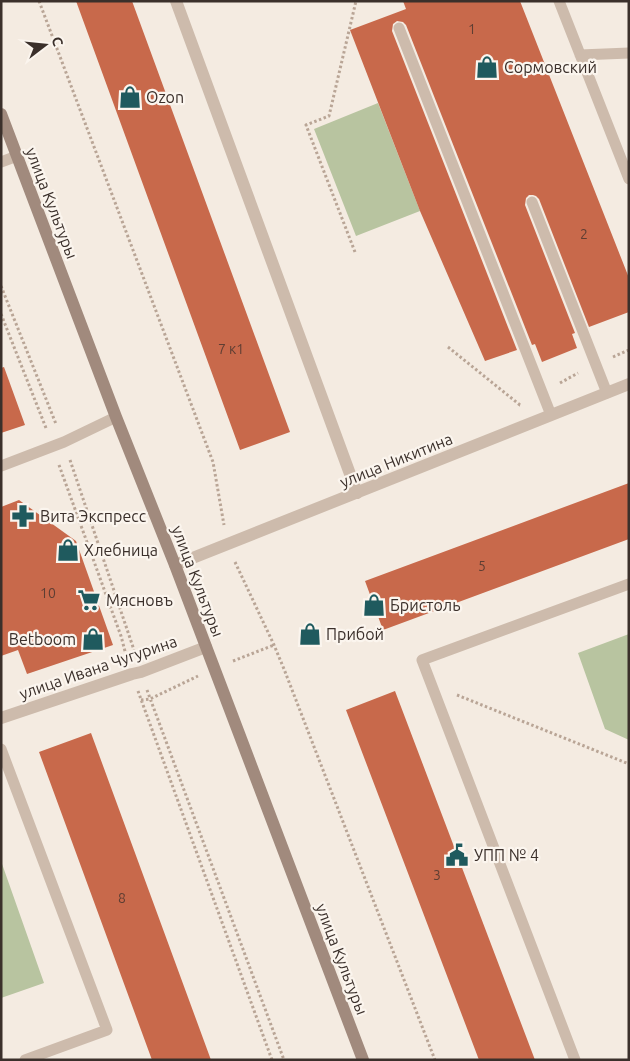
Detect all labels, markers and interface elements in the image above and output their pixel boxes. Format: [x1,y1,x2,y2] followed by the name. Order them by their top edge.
[20,20,70,70] north arrow
[468,21,476,37] house number: 1
[49,35,66,48] text: С
[474,54,500,80] shop icon: Сормовский
[504,58,597,76] place label: Сормовский
[117,84,143,110] shop icon: Ozon
[146,88,184,106] place label: Ozon
[23,145,81,261] street label: улица Культуры
[580,226,588,242] house number: 2
[218,341,244,357] house number: 7 к1
[337,429,455,491] street label: улица Никитина
[10,503,36,529] pharmacy icon: Вита Экспресс
[40,507,147,525] place label: Вита Экспресс
[169,523,227,639] street label: улица Культуры
[55,537,81,563] shop icon: Хлебница
[84,541,158,559] place label: Хлебница
[478,558,486,574] house number: 5
[40,585,56,601] house number: 10
[76,587,102,613] supermarket icon: Мясновъ
[106,591,173,609] place label: Мясновъ
[361,592,387,618] shop icon: Бристоль
[390,596,460,614] place label: Бристоль
[297,621,323,647] shop icon: Прибой
[326,625,384,643] place label: Прибой
[80,626,106,652] shop icon: Betboom
[9,630,76,648] place label: Betboom
[17,632,179,702] street label: улица Ивана Чугурина
[444,842,470,868] public building icon: УПП № 4
[474,846,539,864] place label: УПП № 4
[433,867,441,883] house number: 3
[118,890,126,906] house number: 8
[313,901,371,1017] street label: улица Культуры

